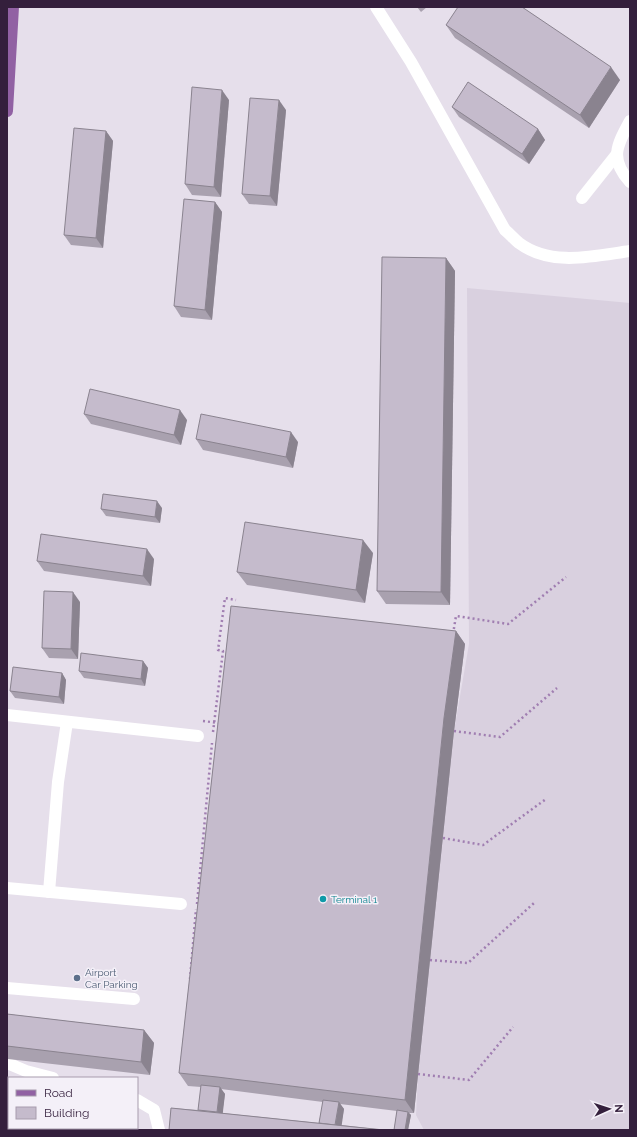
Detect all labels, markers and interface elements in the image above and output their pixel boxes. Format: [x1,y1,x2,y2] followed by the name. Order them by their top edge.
[318,894,328,904] marker: Terminal 1
[331,894,378,905] place label: Terminal 1
[85,967,138,990] place label: Airport Car Parking
[72,973,82,983] marker: Airport Car Parking
[8,1077,138,1129] legend
[44,1086,73,1100] text: Road
[589,1089,629,1129] north arrow
[612,1104,625,1113] text: N
[44,1106,90,1120] text: Building

